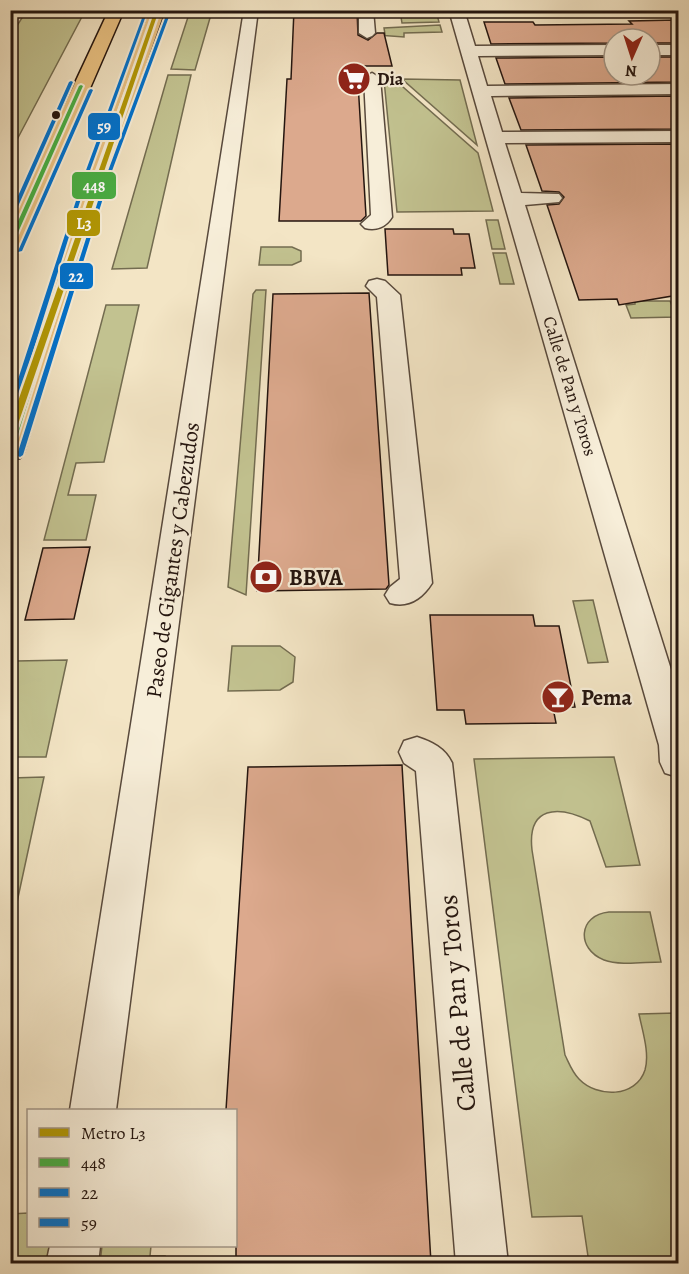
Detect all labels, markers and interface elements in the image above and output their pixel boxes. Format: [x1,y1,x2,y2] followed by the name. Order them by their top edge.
[602,27,662,87] north arrow
[625,60,638,82] text: N
[336,61,372,97] supermarket icon: Dia
[377,67,404,91] place label: Dia
[50,109,62,121] unlabelled marker
[87,112,121,141] line badge: 59
[97,116,111,138] text: 59
[71,171,117,200] line badge: 448
[83,176,106,198] text: 448
[66,209,101,237] line badge: L3
[76,213,92,235] text: L3
[59,262,94,290] line badge: 22
[68,266,84,288] text: 22
[537,313,603,459] street label: Calle de Pan y Toros
[139,420,207,700] street label: Paseo de Gigantes y Cabezudos
[248,559,284,595] bank icon: BBVA
[289,563,343,593] place label: BBVA
[540,679,576,715] bar icon: Pema
[581,683,633,713] place label: Pema
[430,893,484,1113] street label: Calle de Pan y Toros
[27,1109,237,1247] legend
[81,1121,146,1145] text: Metro L3
[81,1151,106,1175] text: 448
[81,1181,99,1205] text: 22
[81,1211,97,1235] text: 59

